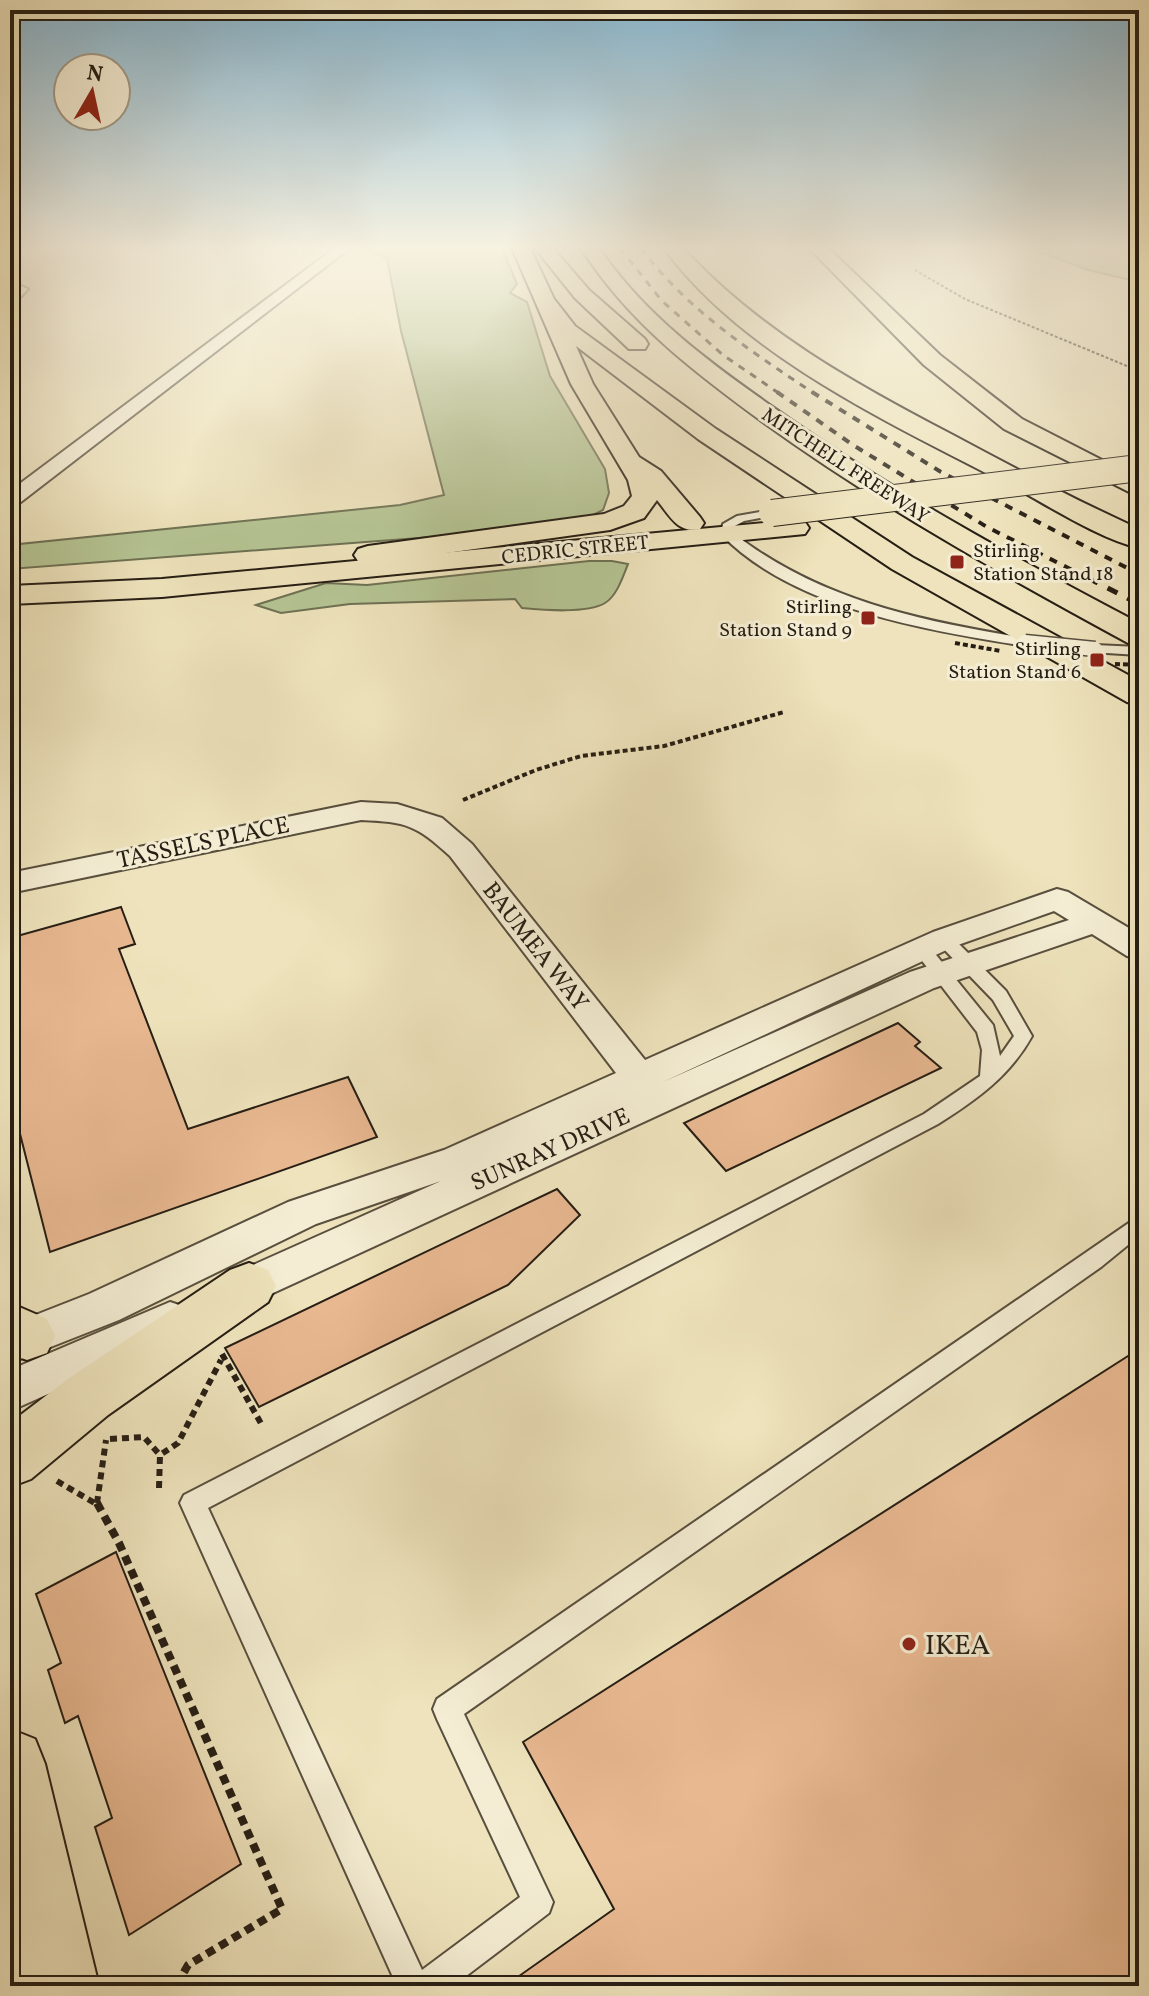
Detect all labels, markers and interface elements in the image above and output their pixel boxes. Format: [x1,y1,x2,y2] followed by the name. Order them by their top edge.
[52,52,132,132] north arrow
[84,58,105,91] text: N
[756,402,935,532] street label: MITCHELL FREEWAY
[500,529,651,573] street label: CEDRIC STREET
[973,538,1114,589] place label: Stirling Station Stand 18
[948,553,966,571] marker: Stirling Station Stand 18
[719,594,852,645] place label: Stirling Station Stand 9
[859,609,877,627] marker: Stirling Station Stand 9
[948,636,1081,687] place label: Stirling Station Stand 6
[1088,651,1106,669] marker: Stirling Station Stand 6
[114,809,293,879] street label: TASSELS PLACE
[473,875,596,1019] street label: BAUMEA WAY
[466,1100,636,1201] street label: SUNRAY DRIVE
[925,1627,990,1666] place label: IKEA
[900,1635,918,1653] marker: IKEA

